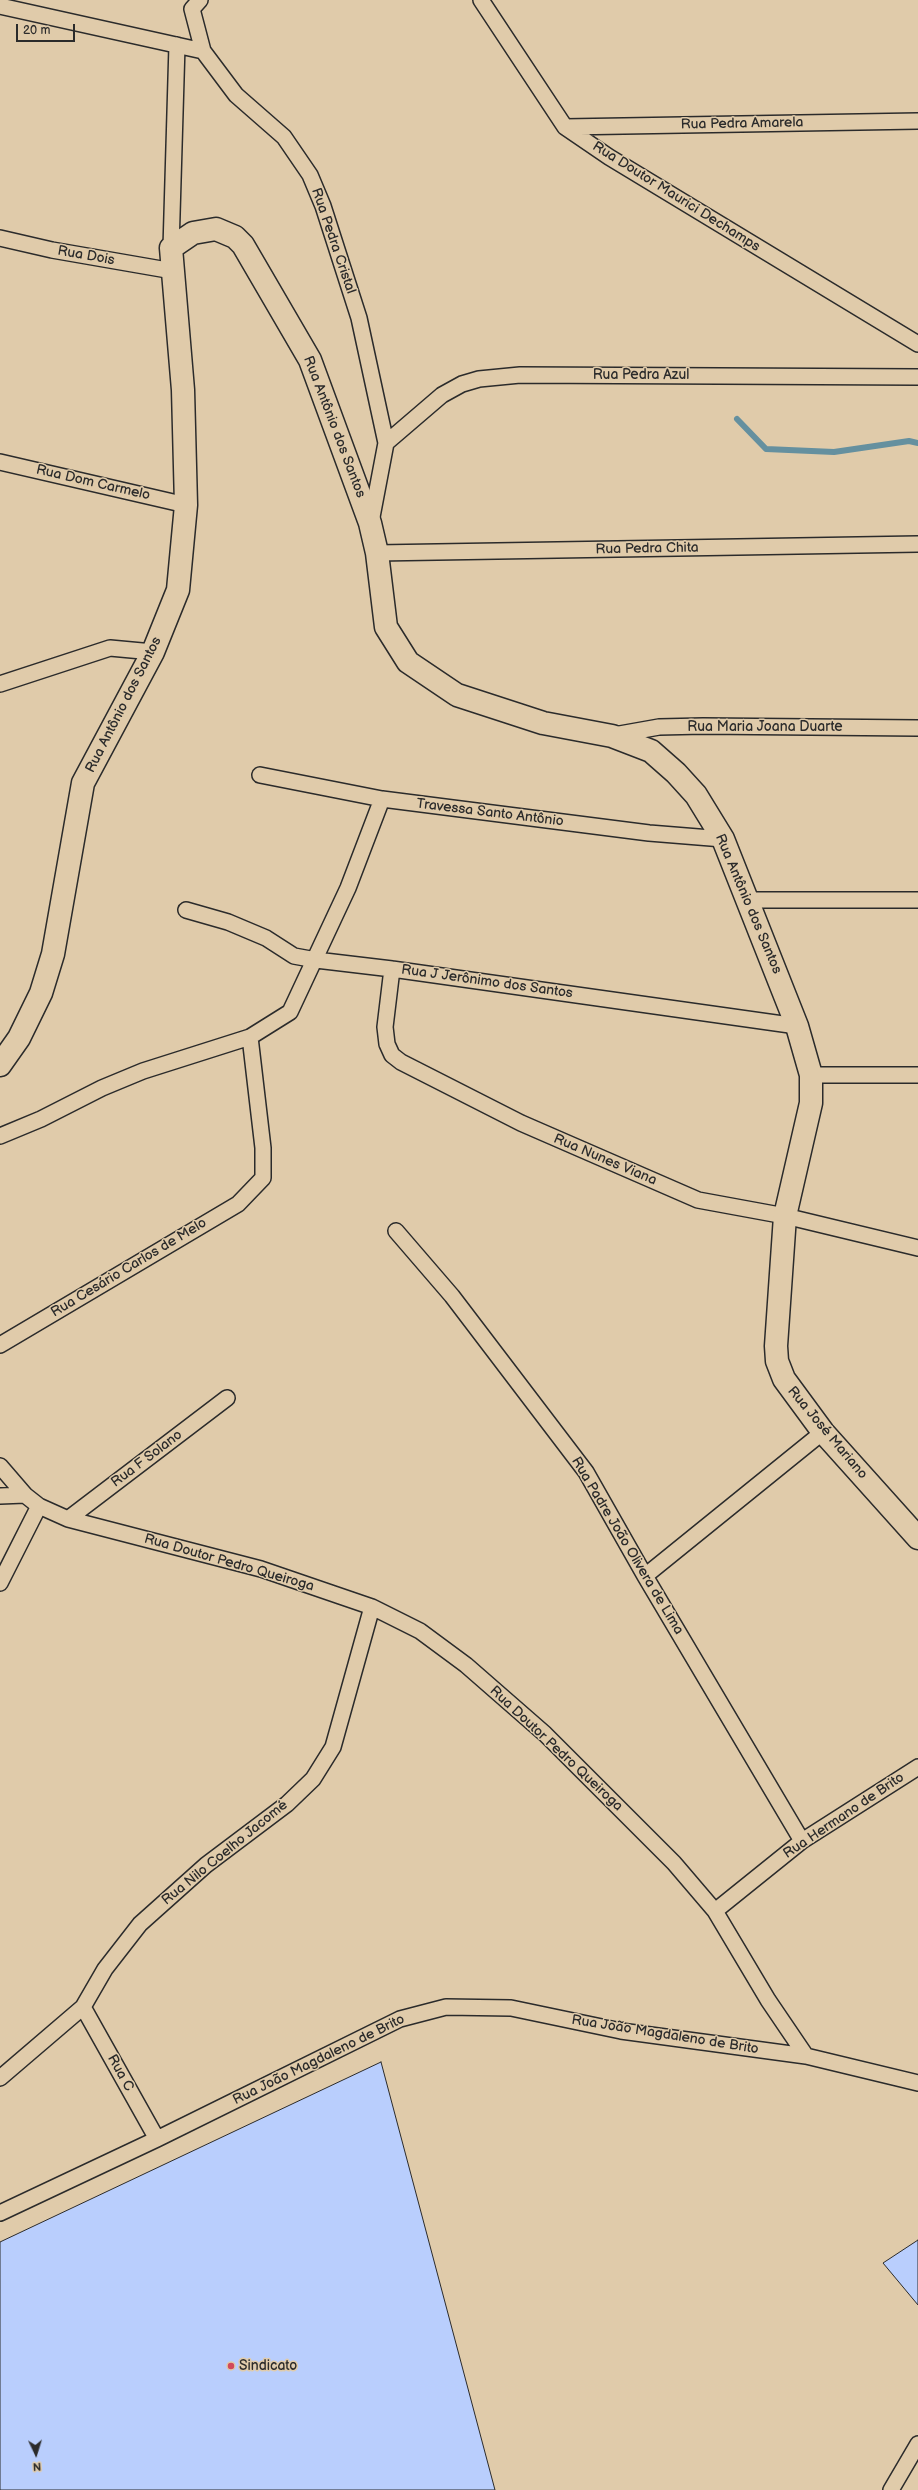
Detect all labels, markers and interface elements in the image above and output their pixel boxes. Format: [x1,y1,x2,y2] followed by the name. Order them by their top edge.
[18,16,77,42] scale bar
[23,23,50,38] text: 20 m
[681,115,803,133] street label: Rua Pedra Amarela
[589,138,763,256] street label: Rua Doutor Maurici Dechamps
[307,186,359,296] street label: Rua Pedra Cristal
[56,243,116,269] street label: Rua Dois
[299,354,369,500] street label: Rua Antônio dos Santos
[593,367,689,383] street label: Rua Pedra Azul
[34,462,152,504] street label: Rua Dom Carmelo
[595,540,699,558] street label: Rua Pedra Chita
[82,634,166,776] street label: Rua Antônio dos Santos
[687,719,843,735] street label: Rua Maria Joana Duarte
[415,796,565,830] street label: Travessa Santo Antônio
[711,832,785,976] street label: Rua Antônio dos Santos
[400,962,574,1002] street label: Rua J Jerônimo dos Santos
[551,1131,659,1189] street label: Rua Nunes Viana
[48,1215,210,1321] street label: Rua Cesário Carlos de Melo
[783,1383,871,1483] street label: Rua José Mariano
[108,1427,186,1491] street label: Rua F Solano
[567,1454,687,1638] street label: Rua Padre João Olivera de Lima
[142,1531,316,1595] street label: Rua Doutor Pedro Queiroga
[486,1683,626,1815] street label: Rua Doutor Pedro Queiroga
[780,1769,908,1863] street label: Rua Hermano de Brito
[159,1797,291,1909] street label: Rua Nilo Coelho Jacomé
[230,2011,408,2109] street label: Rua João Magdaleno de Brito
[570,2012,760,2058] street label: Rua João Magdaleno de Brito
[103,2052,137,2094] street label: Rua C
[239,2358,297,2374] place label: Sindicato
[226,2361,236,2371] marker: Sindicato
[16,2434,56,2474] north arrow
[32,2460,41,2473] text: N

